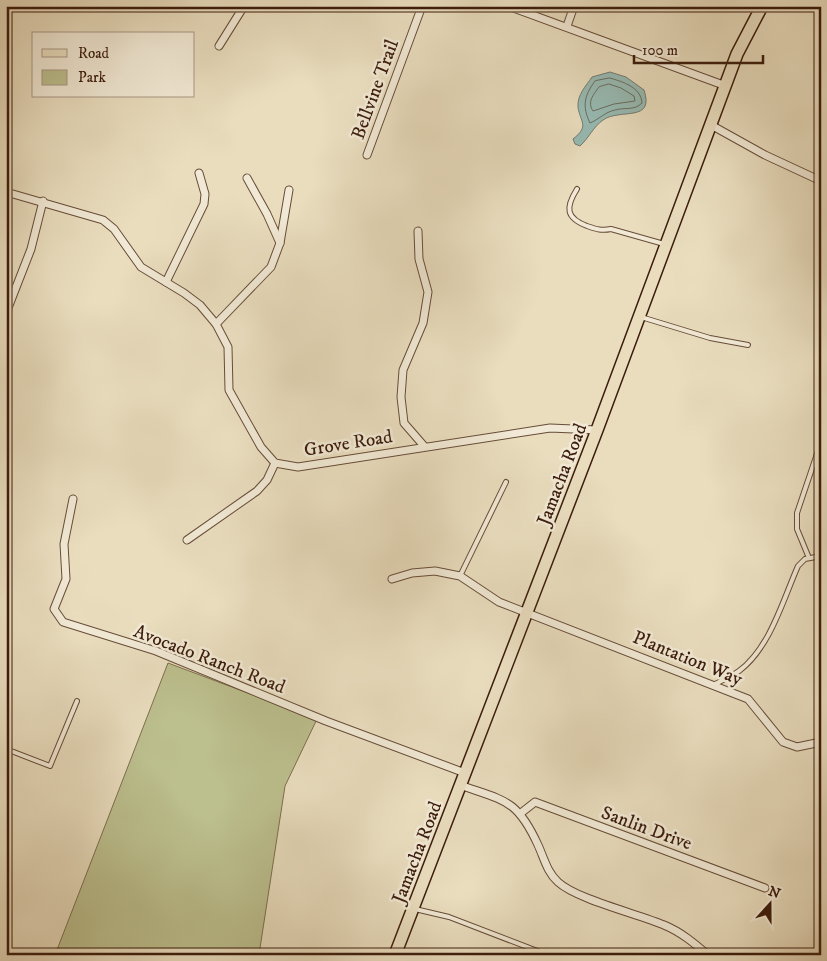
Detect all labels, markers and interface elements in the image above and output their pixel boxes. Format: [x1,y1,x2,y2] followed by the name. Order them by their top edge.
[32,32,195,98] legend
[634,32,763,64] scale bar
[347,36,404,143] street label: Bellvine Trail
[642,41,678,60] text: 100 m
[78,44,110,63] text: Road
[78,68,107,87] text: Park
[532,420,593,531] street label: Jamacha Road
[302,425,395,462] street label: Grove Road
[130,620,289,699] street label: Avocado Ranch Road
[629,626,747,691] street label: Plantation Way
[387,798,448,909] street label: Jamacha Road
[598,801,695,855] street label: Sanlin Drive
[744,878,794,928] north arrow
[766,882,783,903] text: N

